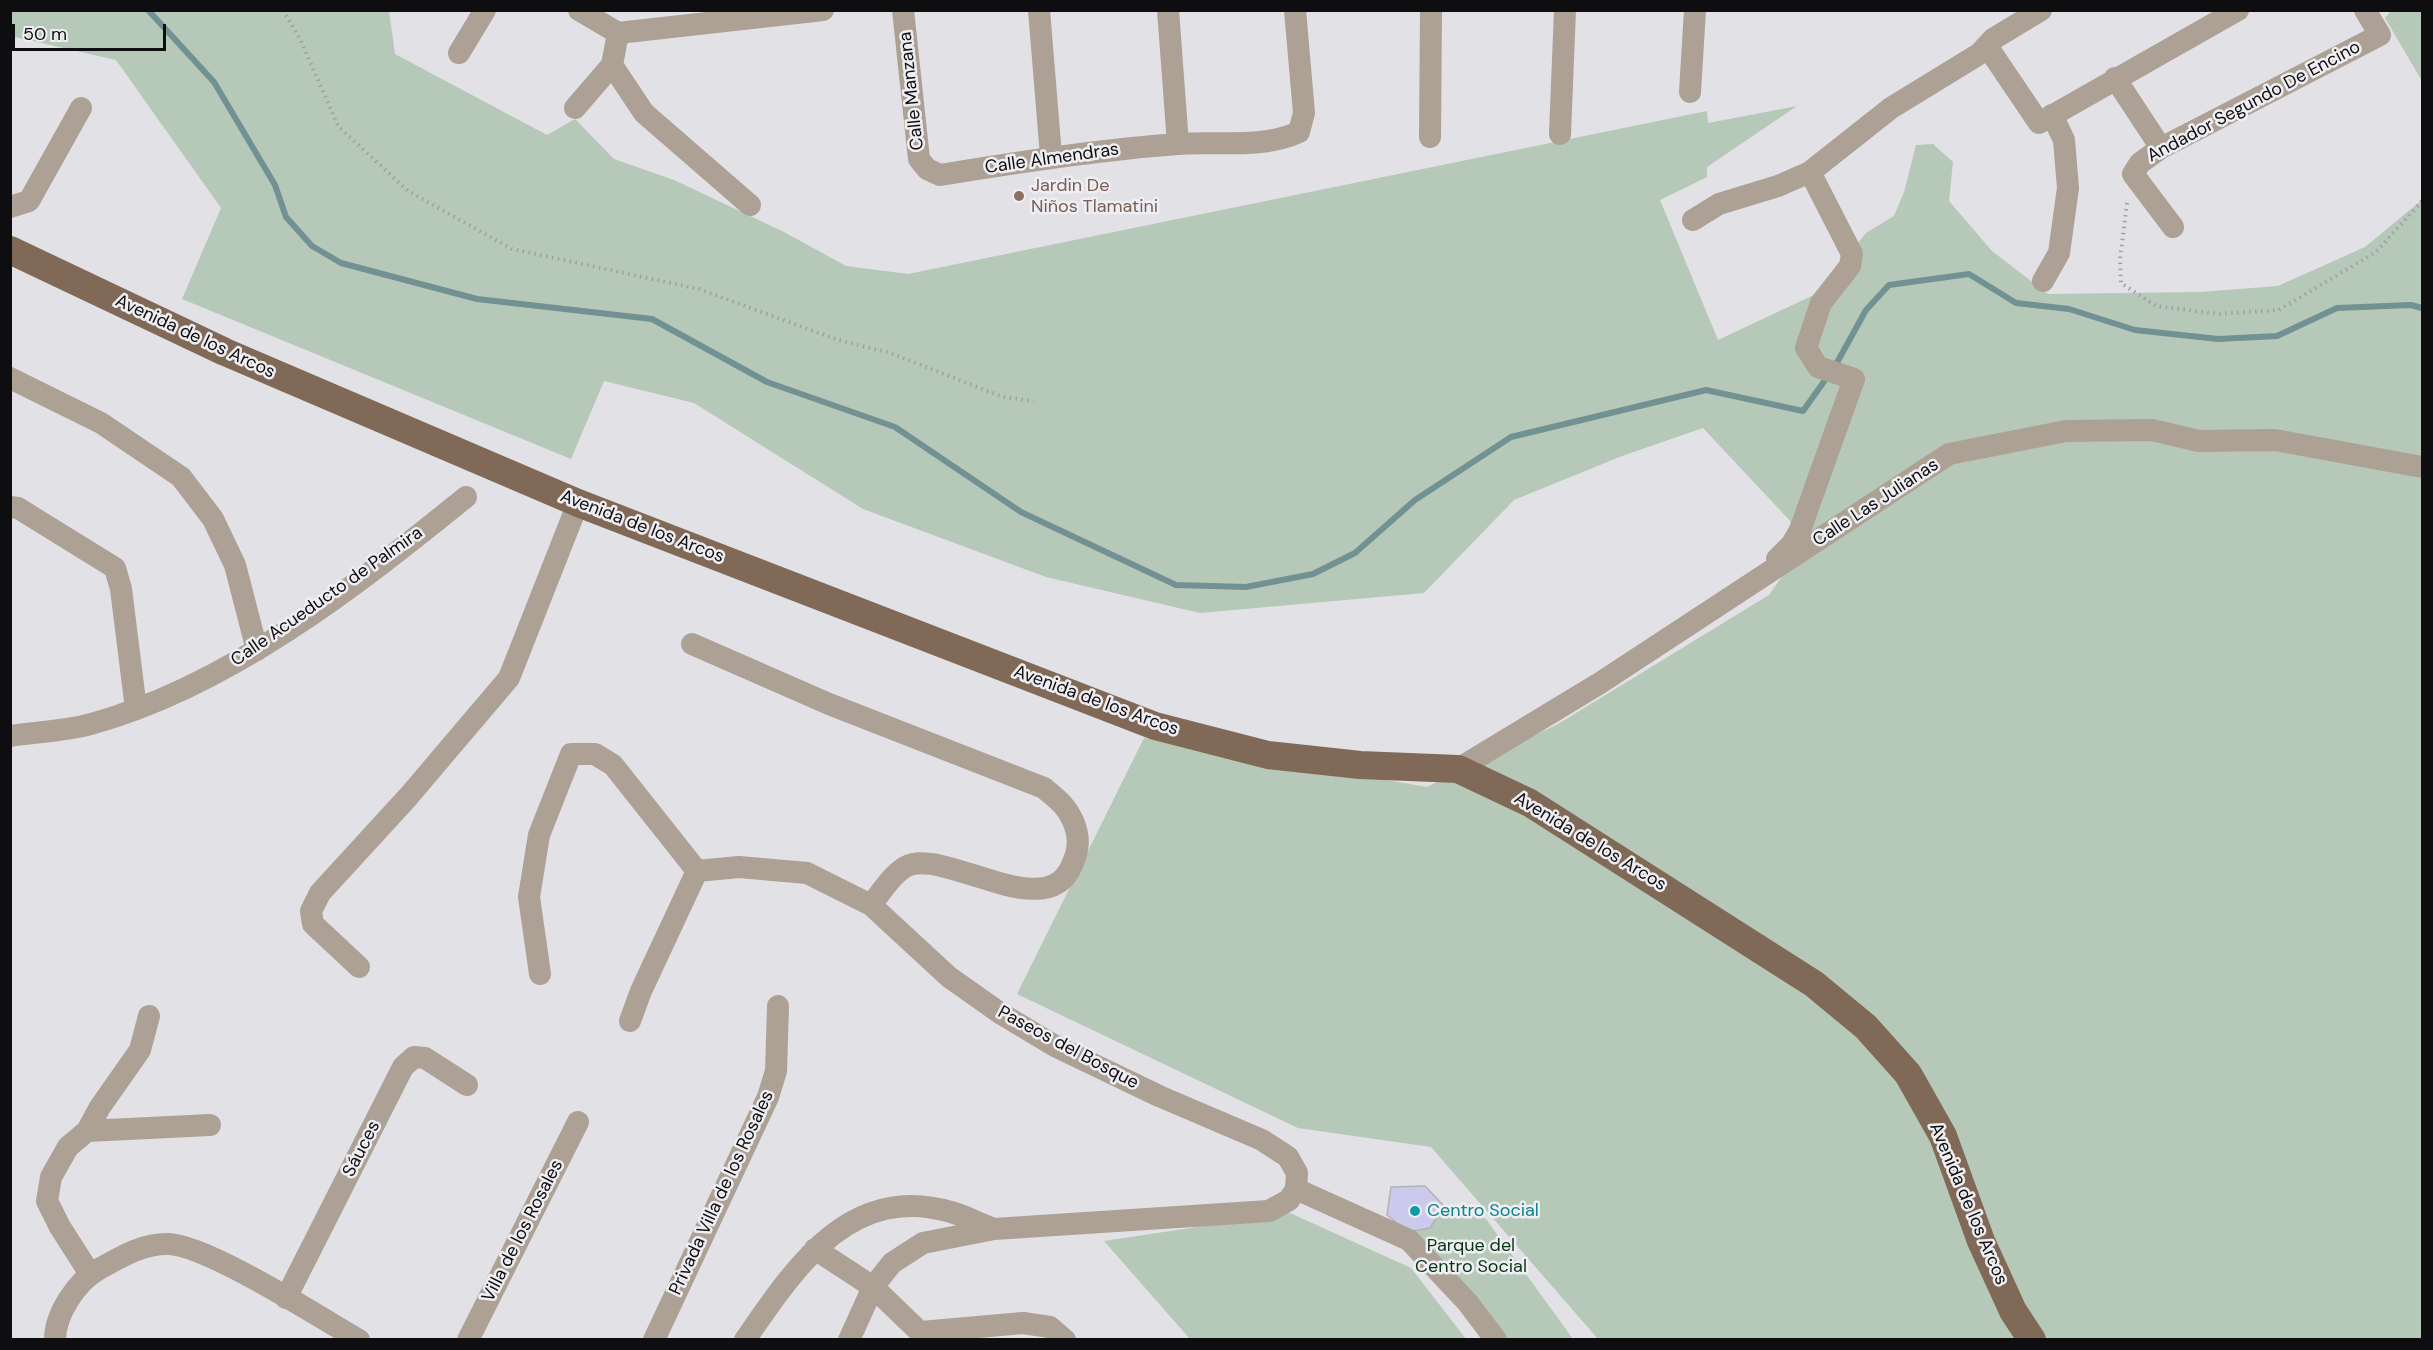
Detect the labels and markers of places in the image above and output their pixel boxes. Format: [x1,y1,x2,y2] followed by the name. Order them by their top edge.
[1031,175,1158,218] place label: Jardin De Niños Tlamatini
[1012,189,1026,203] marker: Jardin De Niños Tlamatini
[1427,1200,1539,1222] place label: Centro Social
[1408,1204,1422,1218] marker: Centro Social

